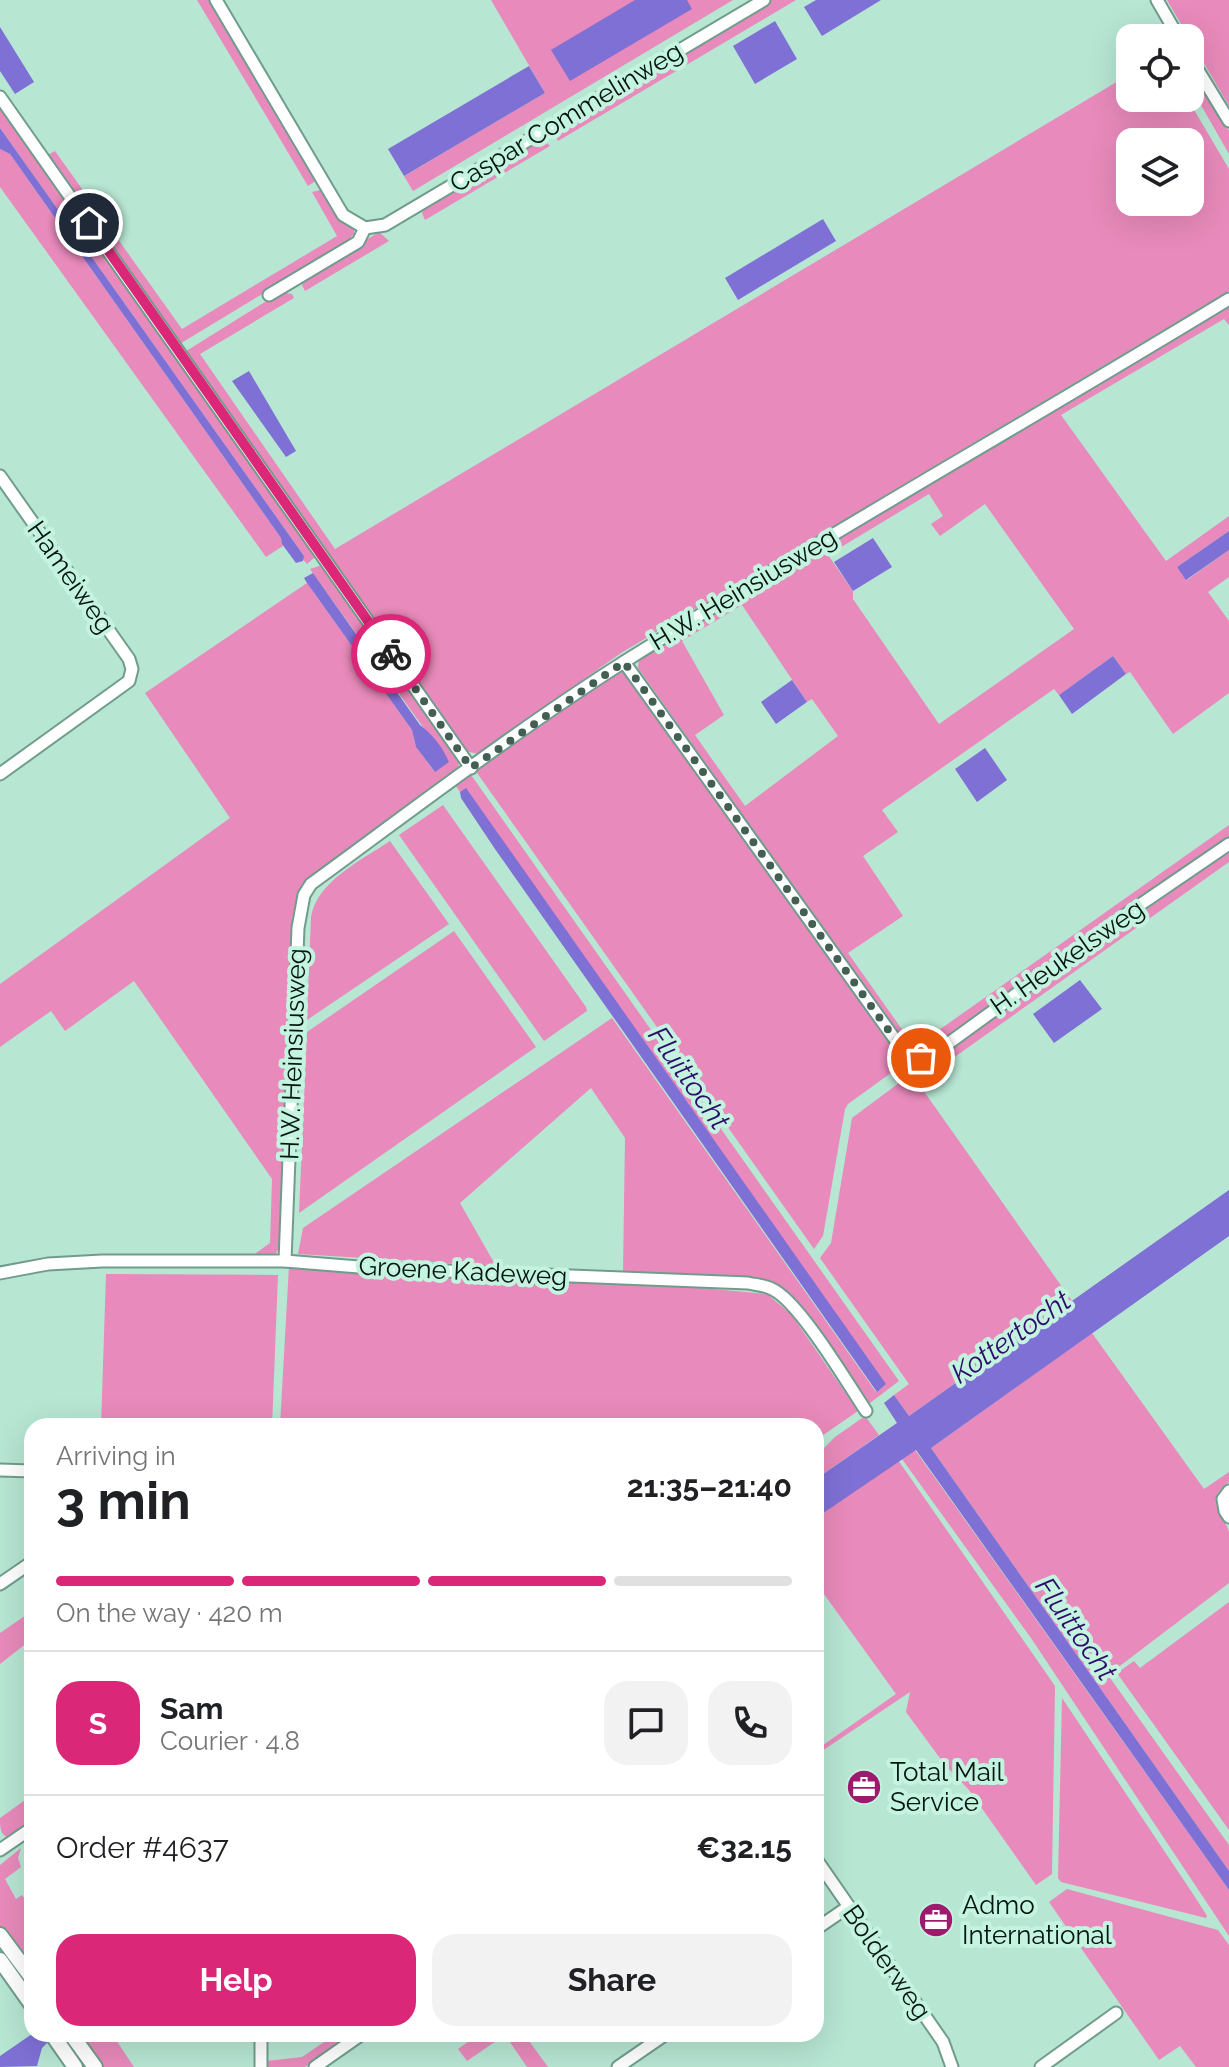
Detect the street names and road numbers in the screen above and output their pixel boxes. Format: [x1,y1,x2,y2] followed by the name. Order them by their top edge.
[444,36,688,198] street label: Caspar Commelinweg
[21,515,121,639] street label: Hameiweg
[644,522,842,656] street label: H.W. Heinsiusweg
[985,893,1149,1021] street label: H. Heukelsweg
[274,948,312,1160] street label: H.W. Heinsiusweg
[358,1251,568,1291] street label: Groene Kadeweg
[837,1899,937,2025] street label: Bolderweg

